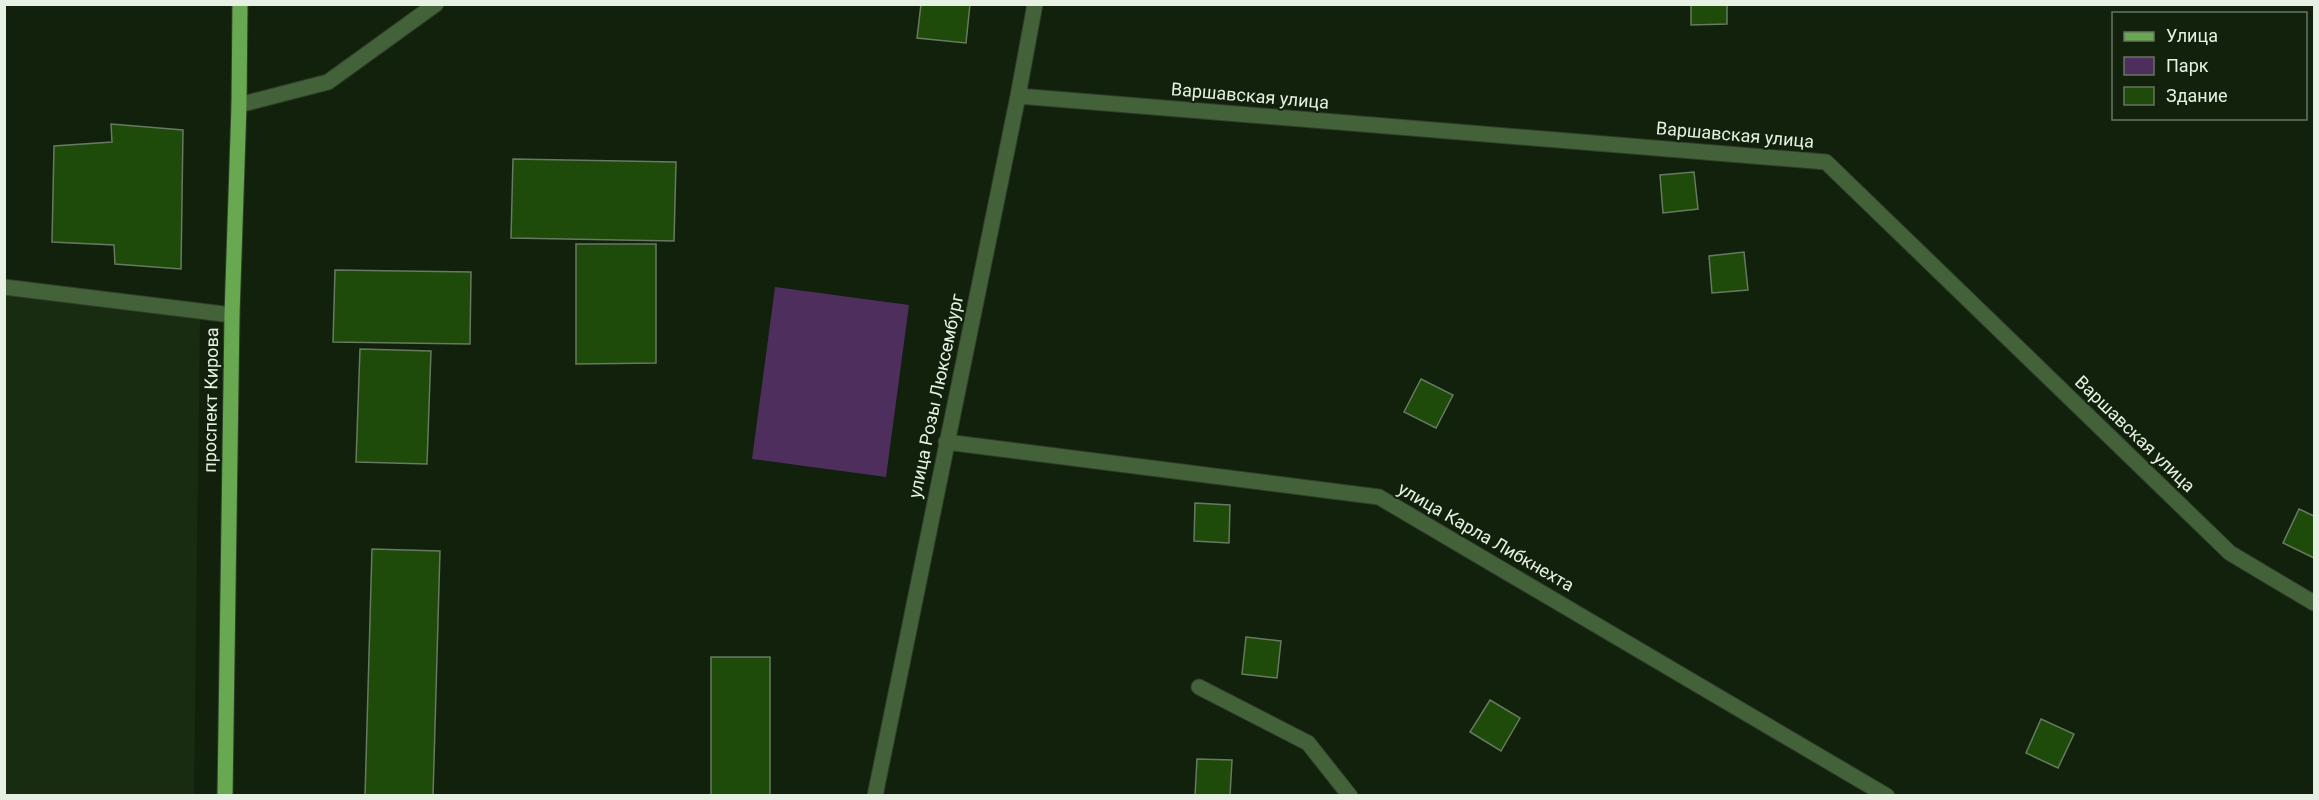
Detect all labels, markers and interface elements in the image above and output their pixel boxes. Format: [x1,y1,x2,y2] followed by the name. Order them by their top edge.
[2112,12,2307,120] legend
[2166,25,2218,46] text: Улица
[2166,55,2209,76] text: Парк
[1170,78,1330,113] street label: Варшавская улица
[2166,85,2228,106] text: Здание
[1655,117,1815,152] street label: Варшавская улица
[904,291,968,500] street label: улица Розы Люксембург
[199,327,222,473] street label: проспект Кирова
[2071,371,2200,496] street label: Варшавская улица
[1395,478,1578,596] street label: улица Карла Либкнехта

